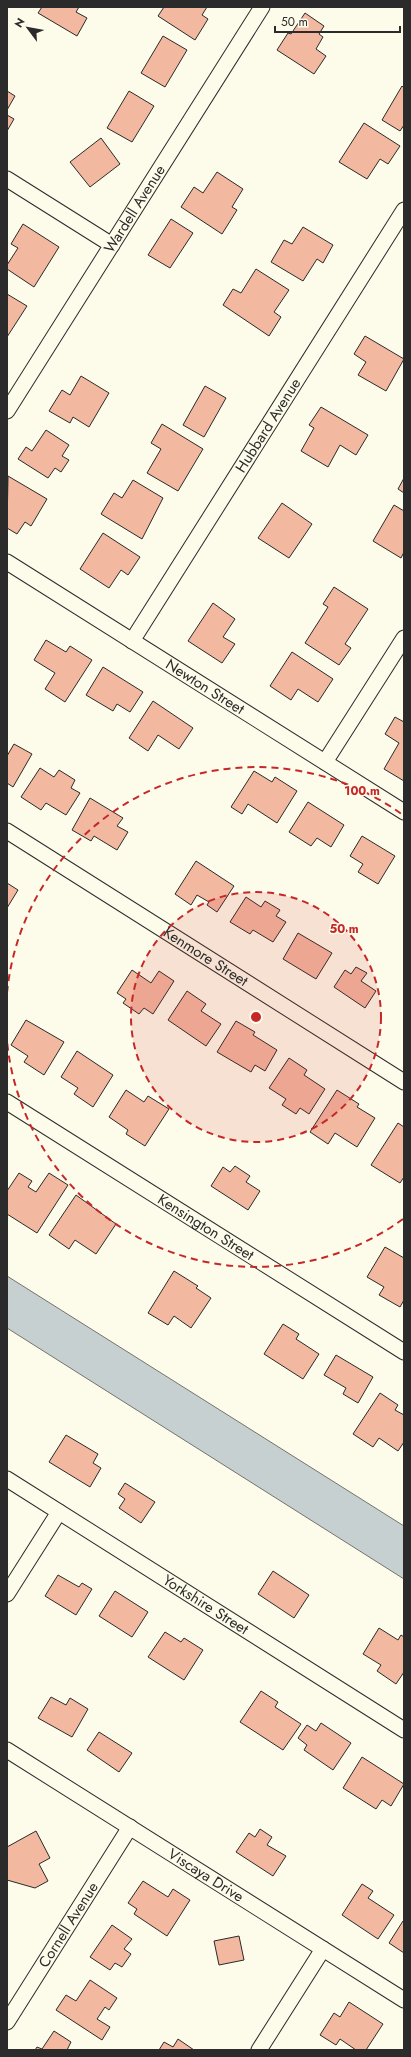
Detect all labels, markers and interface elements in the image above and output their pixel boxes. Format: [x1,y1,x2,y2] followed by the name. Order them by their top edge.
[8,8,48,48] north arrow
[275,8,400,34] scale bar
[281,13,308,31] text: 50 m
[10,15,29,31] text: N
[99,160,171,257] street label: Wardell Avenue
[230,374,306,477] street label: Hubbard Avenue
[161,654,249,720] street label: Newton Street
[344,782,380,800] text: 100 m
[329,920,359,938] text: 50 m
[159,921,253,992] street label: Kenmore Street
[249,1010,263,1024] centre of rings
[153,1189,259,1266] street label: Kensington Street
[158,1569,253,1640] street label: Yorkshire Street
[164,1843,248,1908] street label: Viscaya Drive
[33,1877,104,1972] street label: Cornell Avenue

